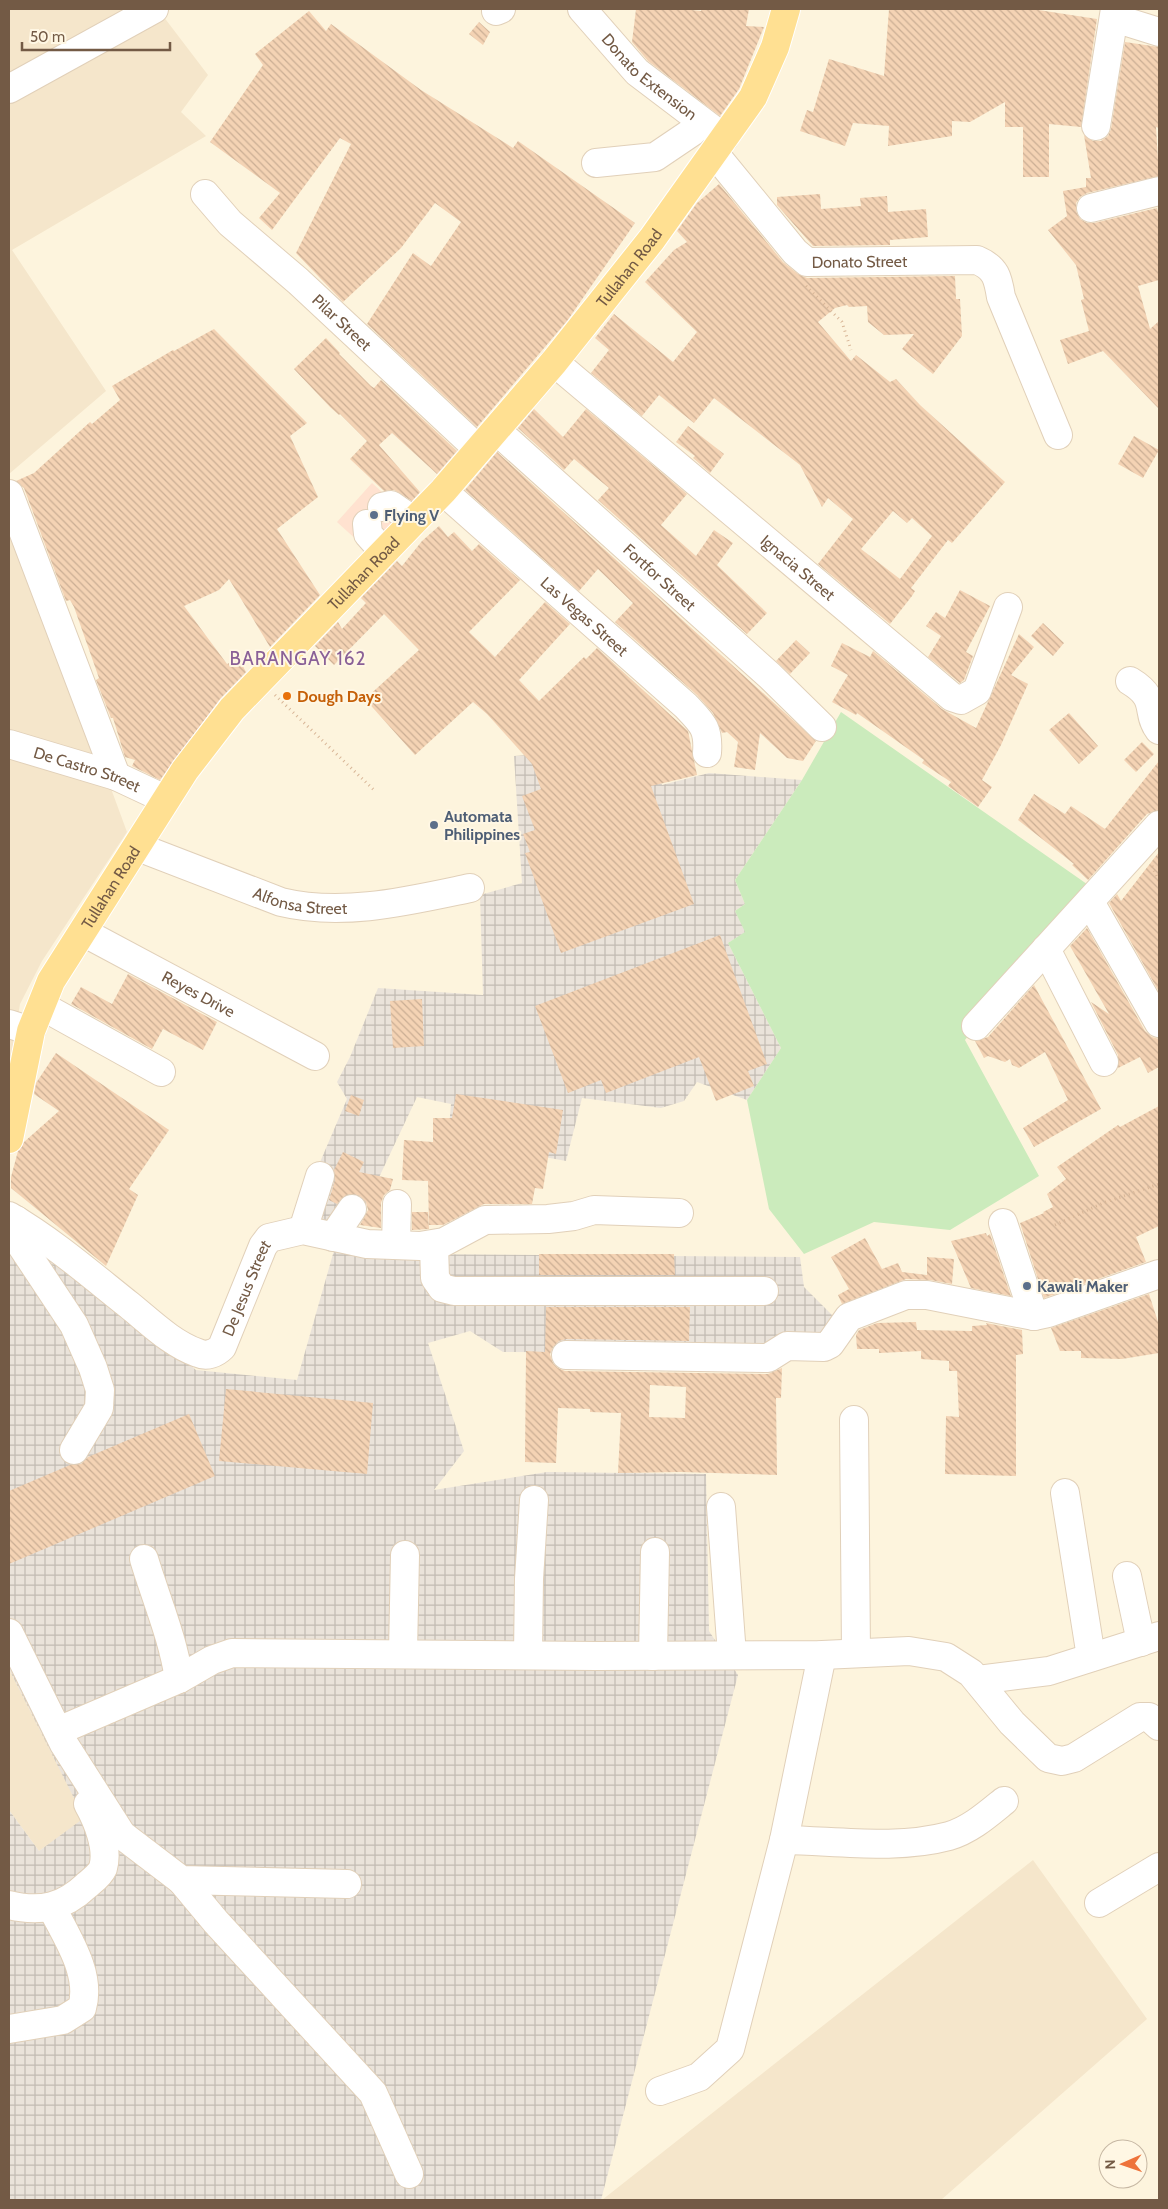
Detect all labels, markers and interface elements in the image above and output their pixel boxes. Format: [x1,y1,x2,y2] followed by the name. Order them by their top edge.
[22,20,170,52] scale bar
[30,28,65,46] text: 50 m
[598,29,701,124] street label: Donato Extension
[592,225,666,311] street label: Tullahan Road
[811,251,908,271] street label: Donato Street
[309,290,376,355] street label: Pilar Street
[384,506,439,525] place label: Flying V
[368,509,380,521] marker: Flying V
[757,531,840,605] street label: Ignacia Street
[324,533,403,614] street label: Tullahan Road
[620,540,700,615] street label: Fortfor Street
[537,573,632,660] street label: Las Vegas Street
[230,647,366,670] district label: BARANGAY 162
[297,687,381,706] place label: Dough Days
[281,690,293,702] marker: Dough Days
[31,742,144,796] street label: De Castro Street
[444,807,520,844] place label: Automata Philippines
[428,819,440,831] marker: Automata Philippines
[77,842,144,932] street label: Tullahan Road
[251,883,348,918] street label: Alfonsa Street
[159,967,238,1021] street label: Reyes Drive
[218,1235,274,1339] street label: De Jesus Street
[1037,1277,1129,1296] place label: Kawali Maker
[1021,1280,1033,1292] marker: Kawali Maker
[1098,2139,1148,2189] north arrow
[1101,2159,1119,2170] text: N

